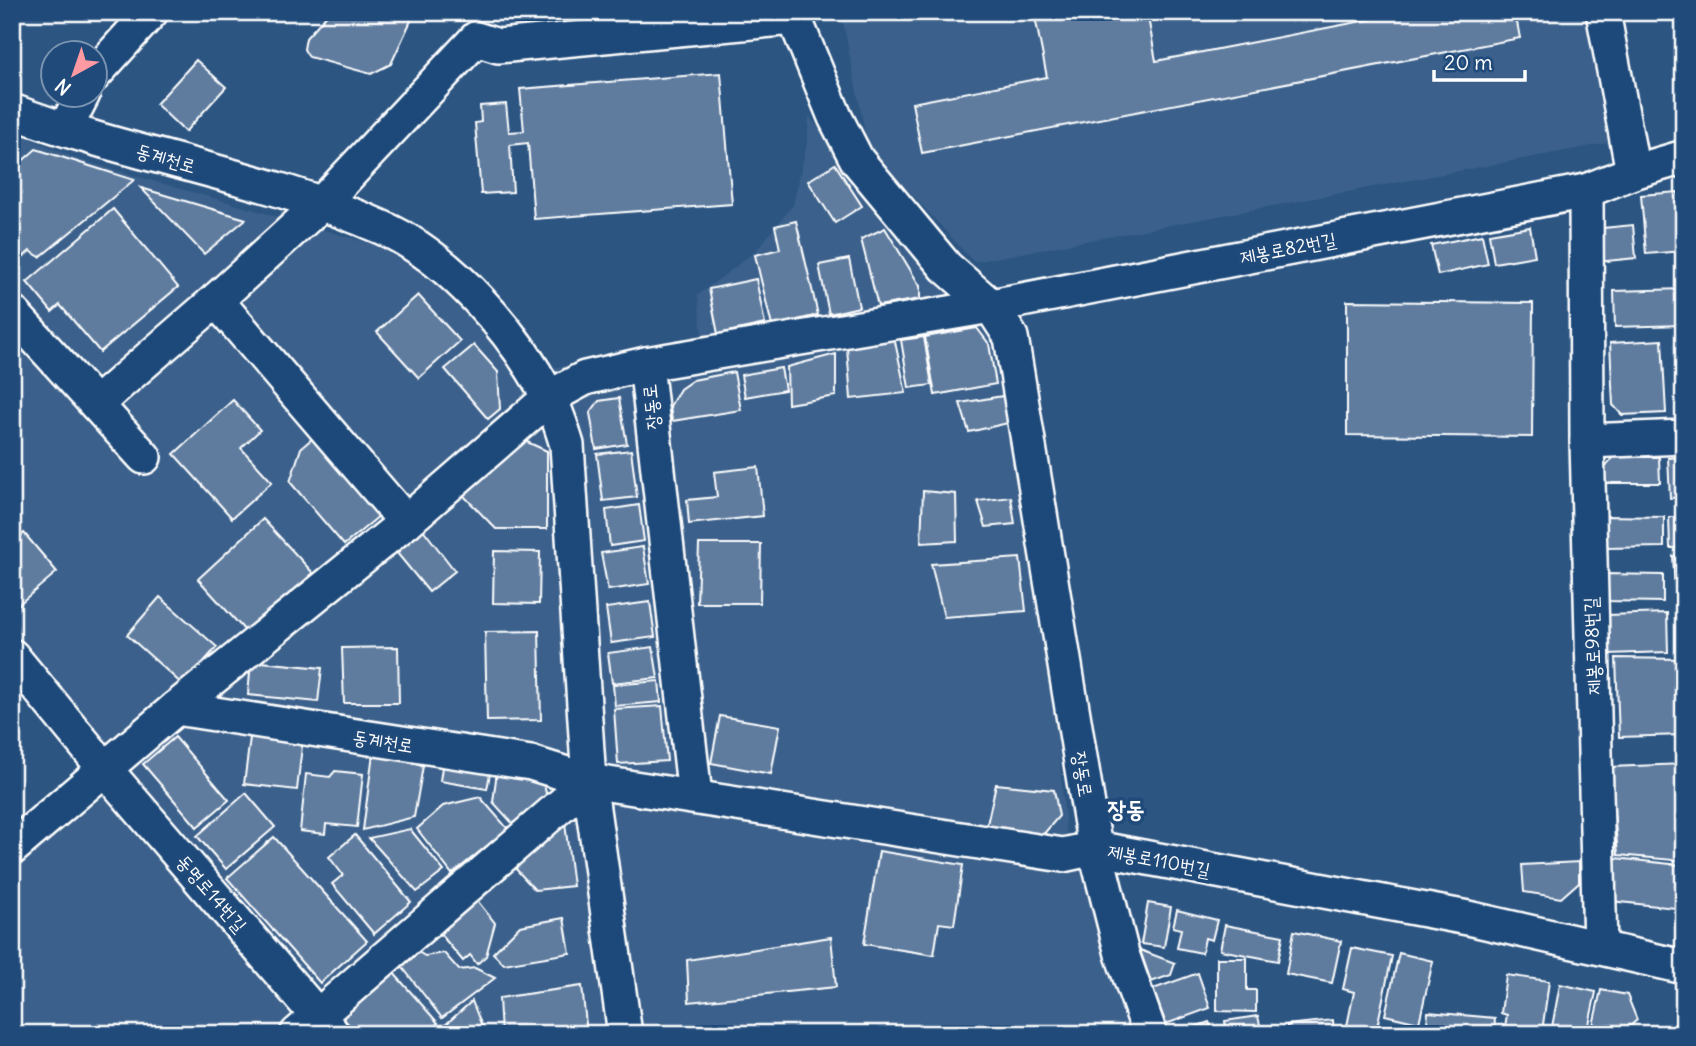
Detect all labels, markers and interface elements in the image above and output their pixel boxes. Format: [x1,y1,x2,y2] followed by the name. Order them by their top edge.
[38,38,108,108] north arrow
[1434,38,1524,82] scale bar
[1444,49,1493,76] text: 20 m
[50,74,76,100] text: N
[133,138,199,178] street label: 동계천로
[1238,227,1338,269] street label: 제봉로82번길
[637,383,665,431] street label: 장동로
[1578,596,1606,696] street label: 제봉로98번길
[351,724,415,758] street label: 동계천로
[1068,749,1098,799] street label: 장동로
[1107,794,1145,823] district label: 장동
[1106,838,1212,882] street label: 제봉로110번길
[172,849,252,937] street label: 동명로14번길

